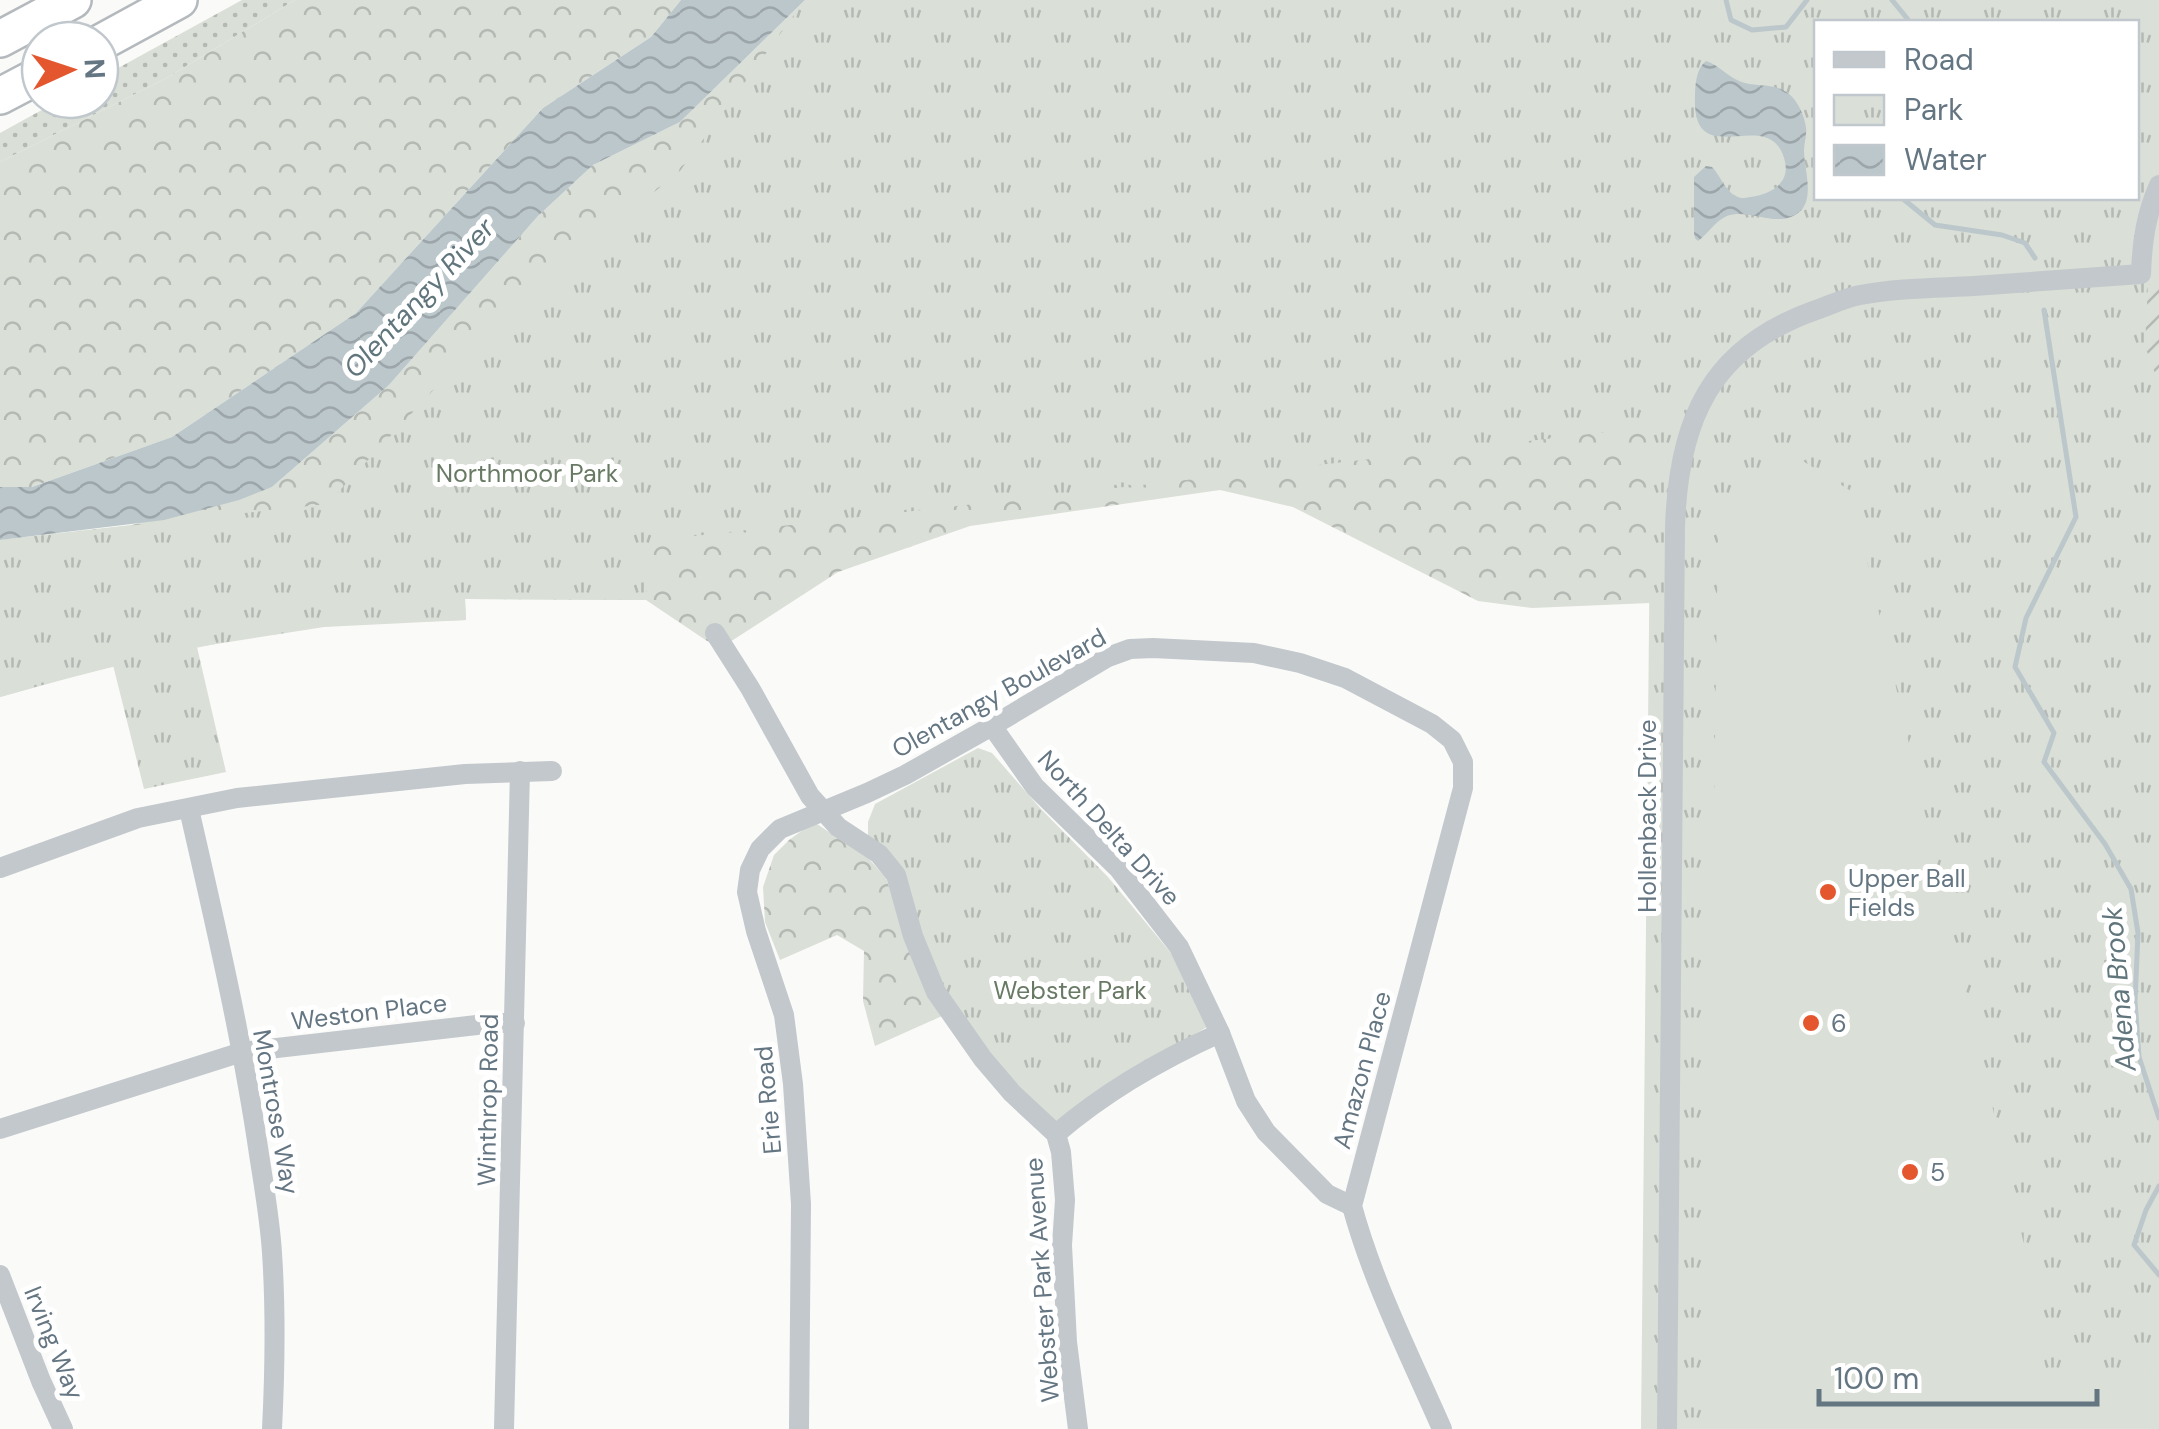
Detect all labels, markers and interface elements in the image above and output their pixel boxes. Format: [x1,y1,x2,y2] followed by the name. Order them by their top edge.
[20,20,120,120] north arrow
[1814,20,2139,200] legend
[1904,40,1974,79] text: Road
[75,58,113,80] text: N
[1904,90,1963,129] text: Park
[1904,140,1987,179] text: Water
[335,210,503,386] water label: Olentangy River
[436,457,619,490] park label: Northmoor Park
[886,620,1112,766] street label: Olentangy Boulevard
[1631,719,1664,913] street label: Hollenback Drive
[1030,743,1188,913] street label: North Delta Drive
[1848,862,1966,924] place label: Upper Ball Fields
[1817,881,1839,903] marker: Upper Ball Fields
[2093,904,2145,1074] water label: Adena Brook
[993,974,1147,1007] park label: Webster Park
[289,986,449,1038] street label: Weston Place
[1325,988,1399,1152] street label: Amazon Place
[1831,1007,1847,1040] place label: 6
[1800,1012,1822,1034] marker: 6
[470,1013,506,1187] street label: Winthrop Road
[245,1027,307,1197] street label: Montrose Way
[747,1045,789,1155] street label: Erie Road
[1017,1156,1067,1404] street label: Webster Park Avenue
[1930,1156,1945,1189] place label: 5
[1899,1161,1921,1183] marker: 5
[16,1281,92,1405] street label: Irving Way
[1819,1344,2096,1406] scale bar
[1834,1359,1919,1398] text: 100 m

